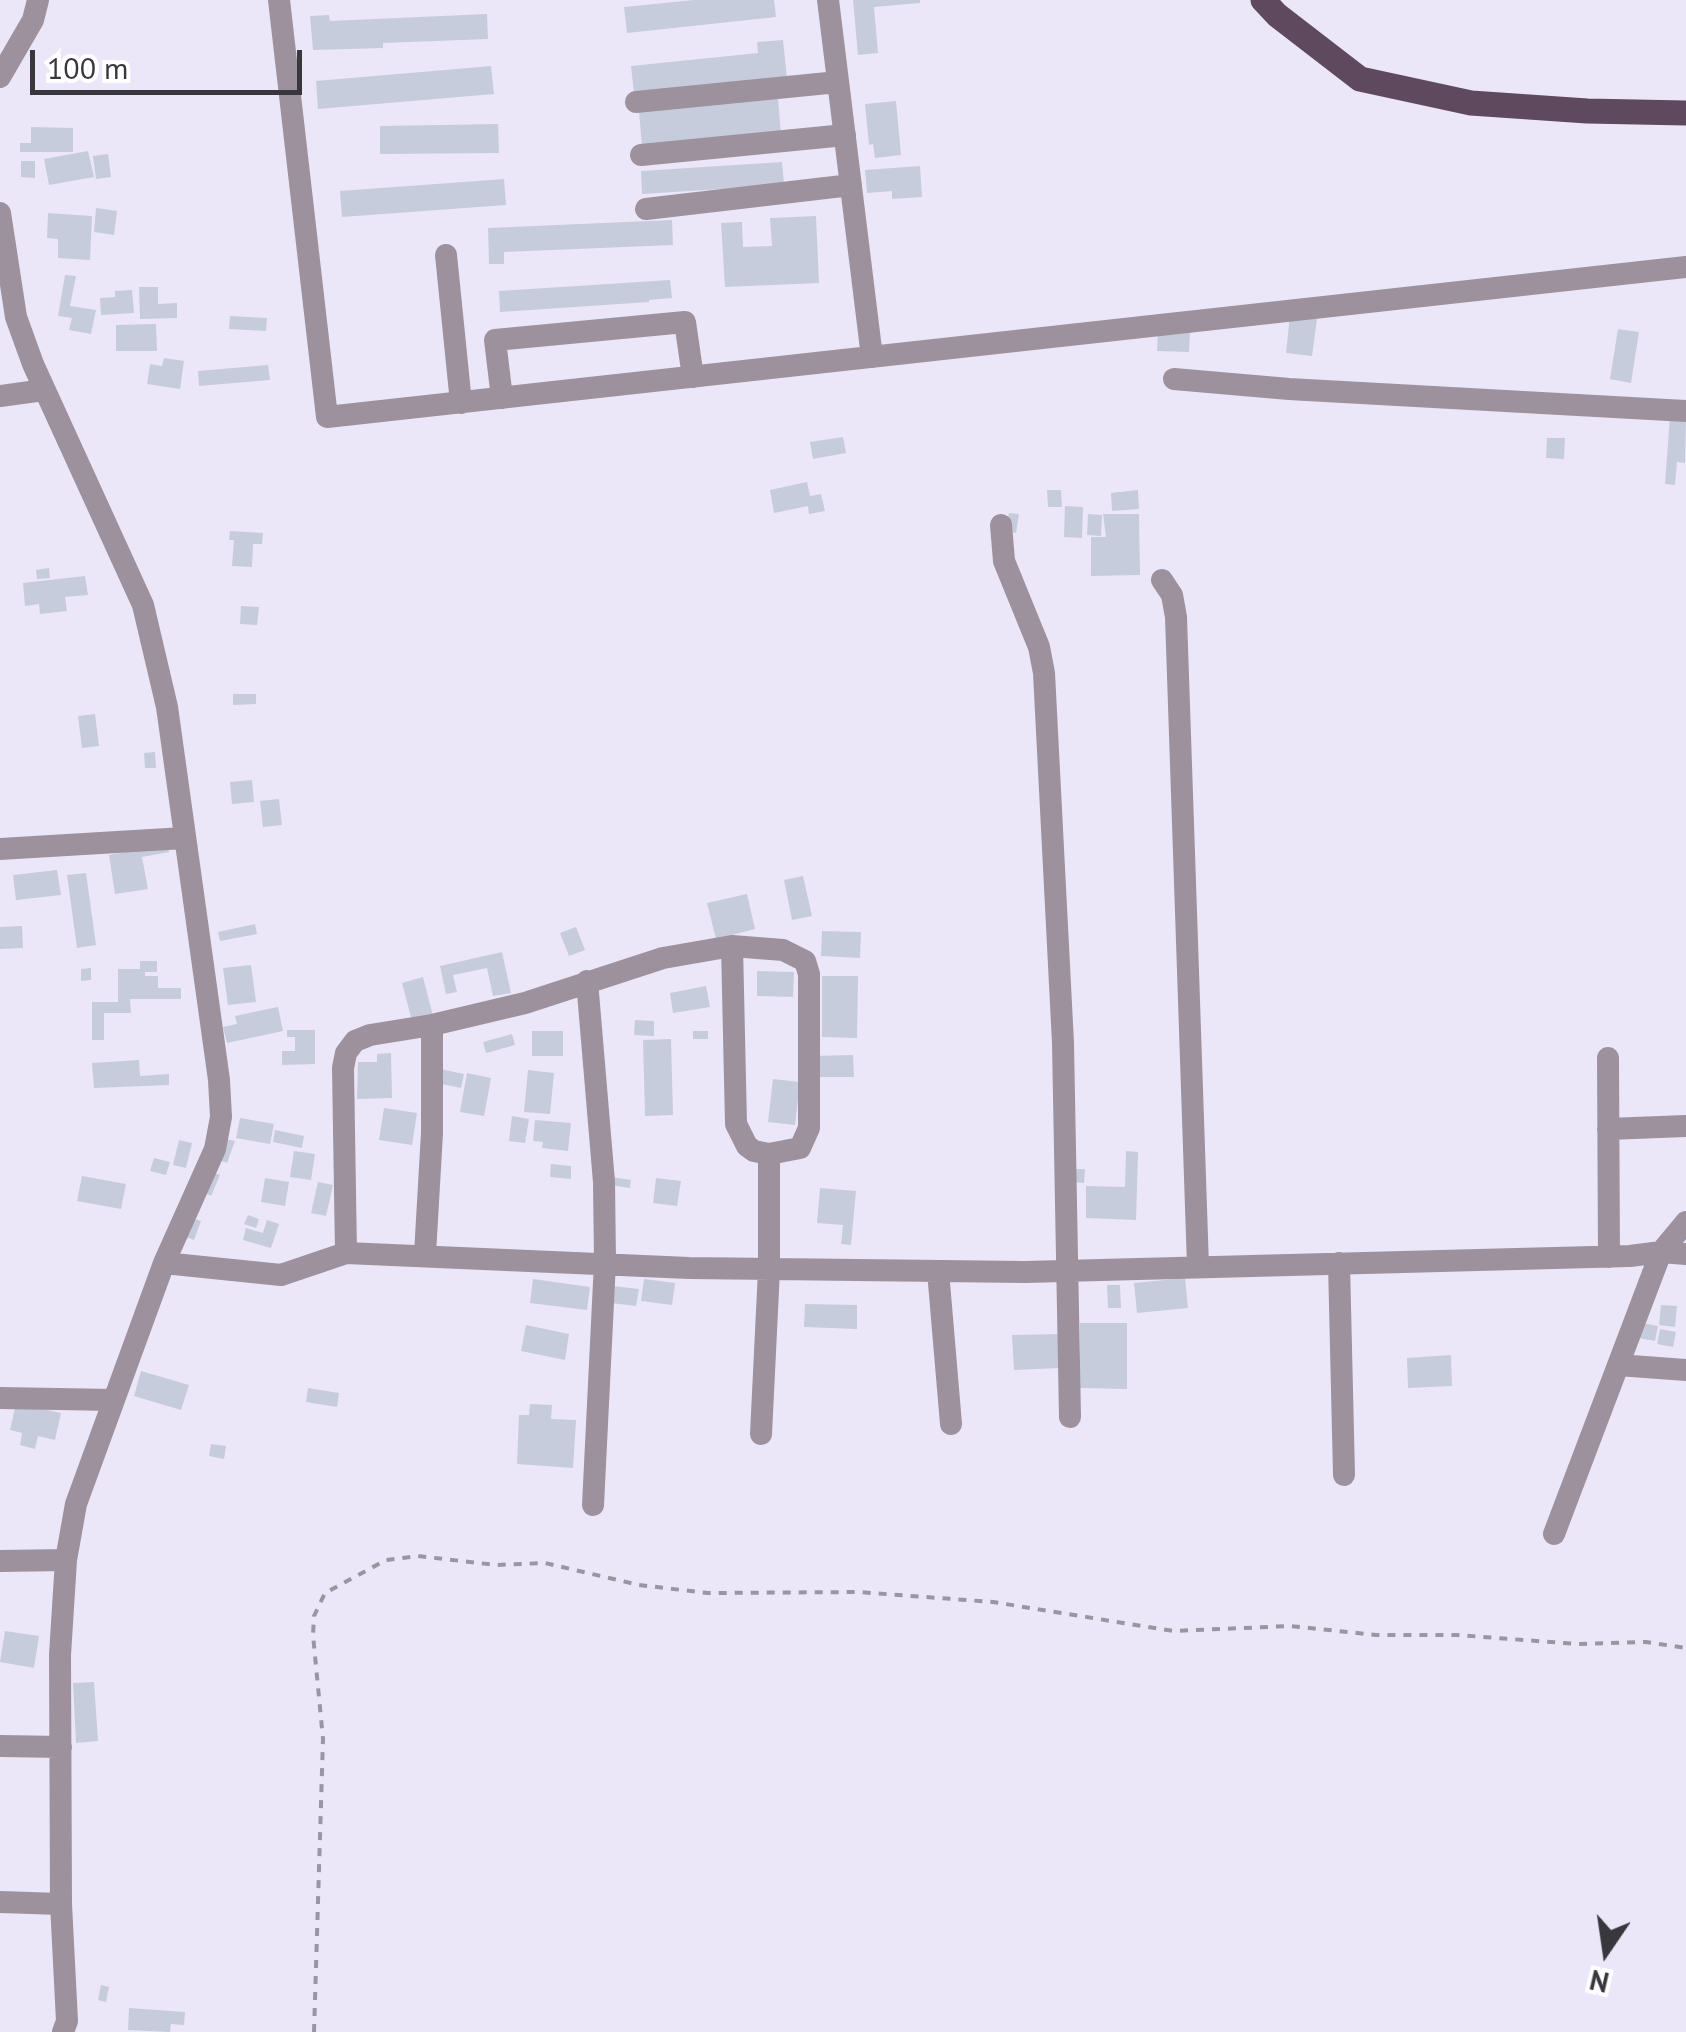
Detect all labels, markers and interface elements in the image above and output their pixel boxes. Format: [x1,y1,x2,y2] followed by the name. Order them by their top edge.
[35,30,308,92] scale bar
[47,48,128,87] text: 100 m
[1556,1902,1656,2002] north arrow
[1586,1962,1612,2002] text: N

